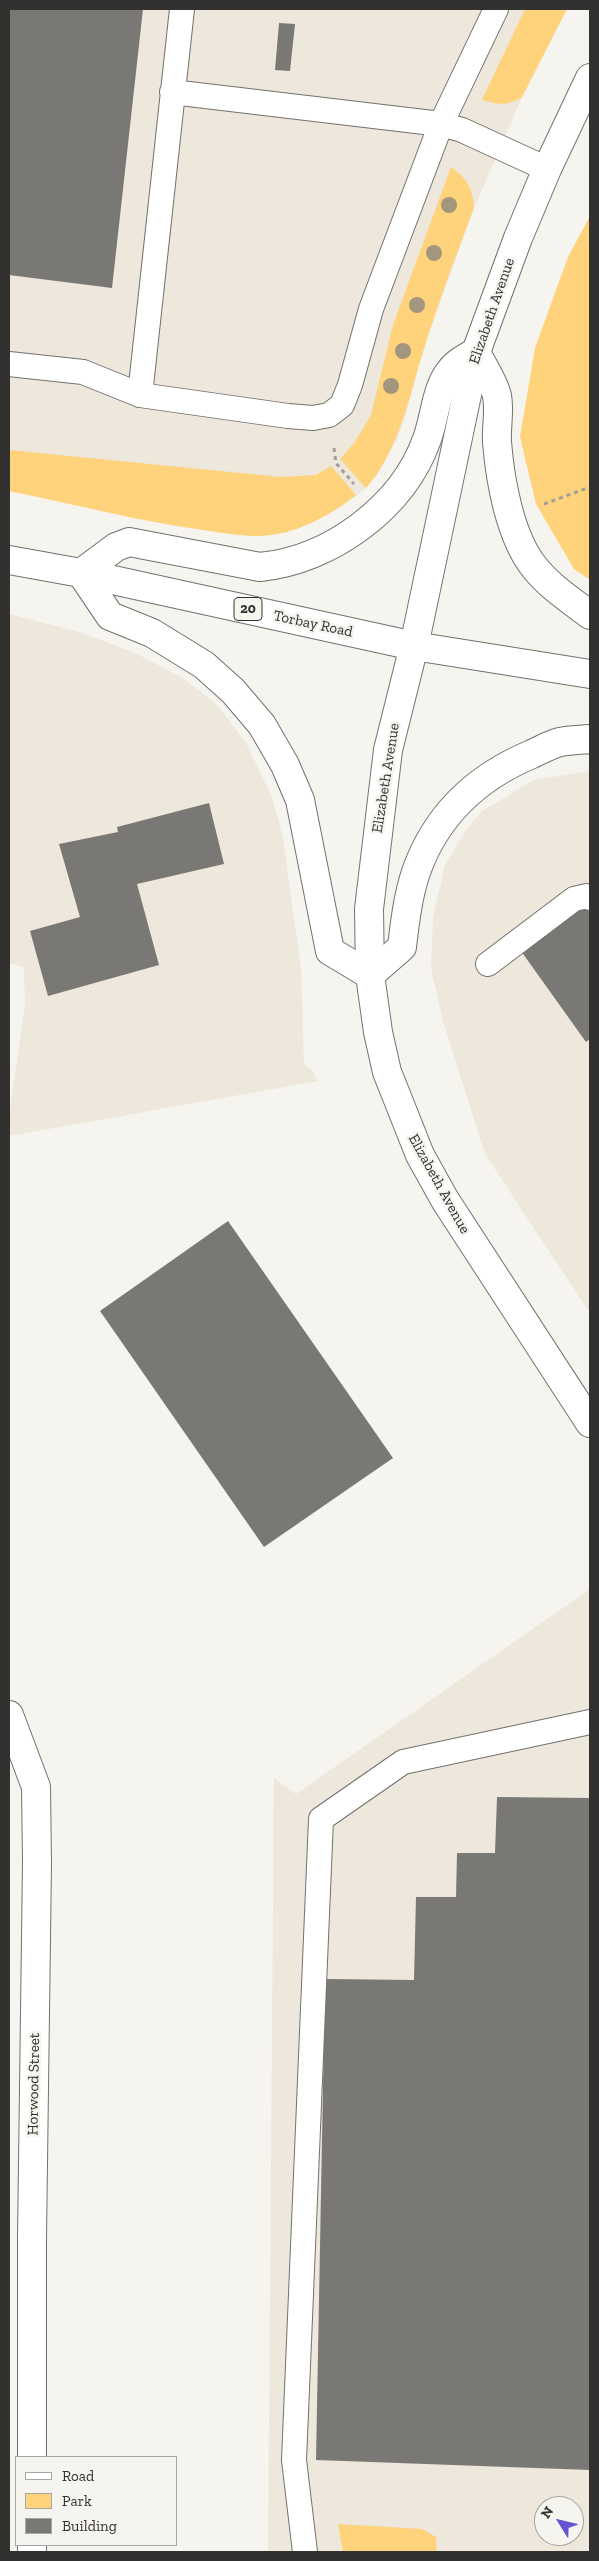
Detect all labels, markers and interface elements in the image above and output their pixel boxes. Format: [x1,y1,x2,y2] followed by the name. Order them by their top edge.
[465,256,519,366] street label: Elizabeth Avenue
[234,598,262,620] road number: 20
[272,607,354,641] street label: Torbay Road
[368,722,404,834] street label: Elizabeth Avenue
[404,1131,474,1237] street label: Elizabeth Avenue
[24,2032,44,2136] street label: Horwood Street
[15,2456,178,2546] legend
[62,2467,94,2485] text: Road
[62,2492,92,2510] text: Park
[534,2496,584,2546] north arrow
[537,2503,557,2522] text: N
[62,2517,117,2535] text: Building

